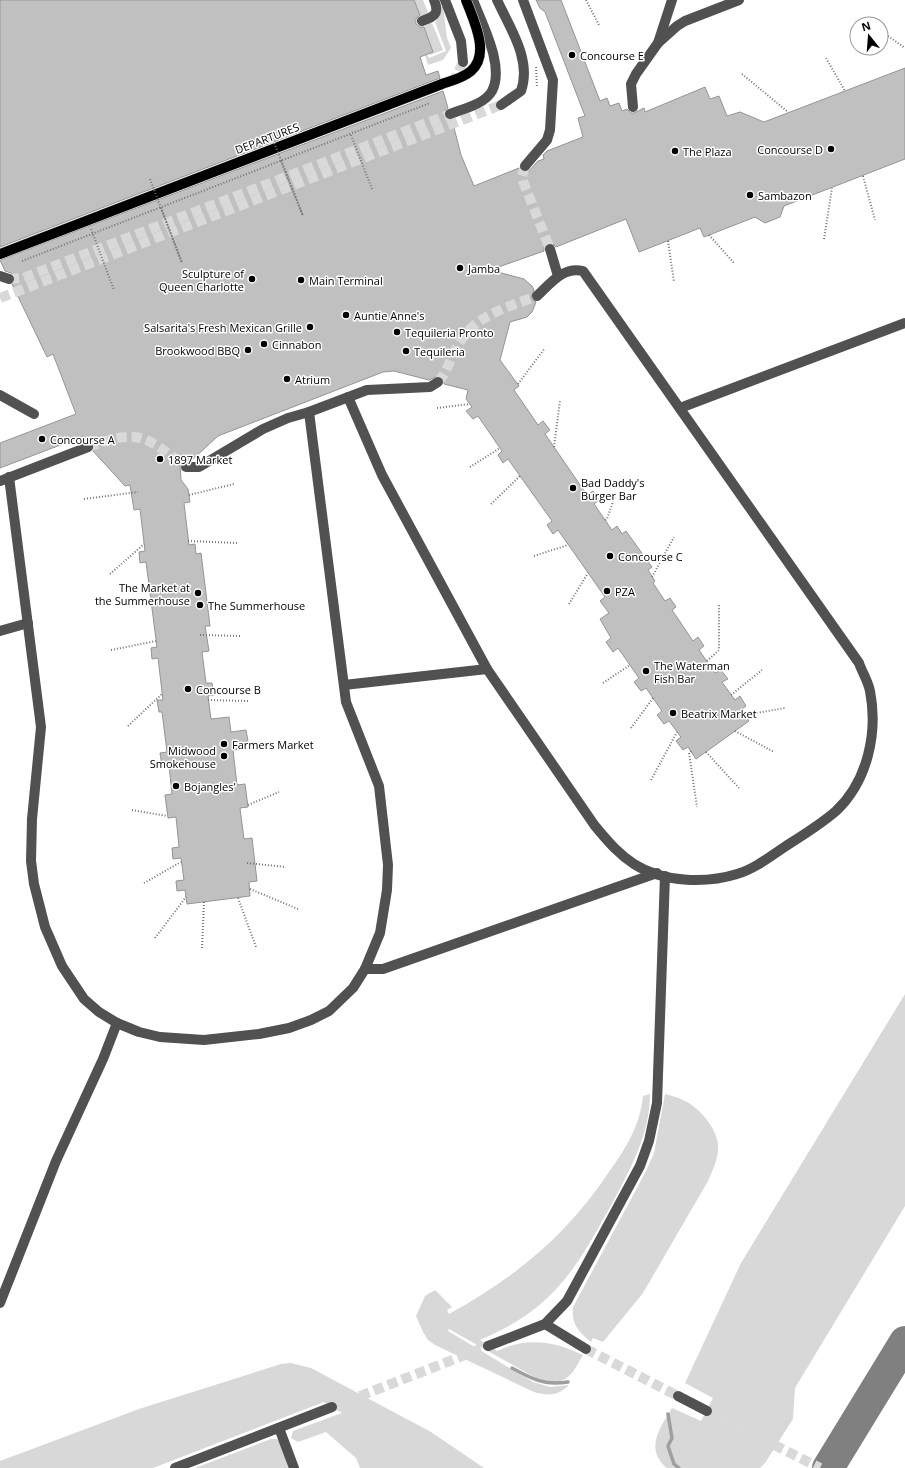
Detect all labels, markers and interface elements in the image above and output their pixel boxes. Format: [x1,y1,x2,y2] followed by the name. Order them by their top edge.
[849,16,889,56] north arrow
[859,17,872,34] text: N
[580,48,644,63] place label: Concourse E
[567,50,577,60] marker: Concourse E
[233,119,301,157] street label: DEPARTURES
[757,142,823,157] place label: Concourse D
[683,144,732,159] place label: The Plaza
[826,144,836,154] marker: Concourse D
[670,146,680,156] marker: The Plaza
[758,188,812,203] place label: Sambazon
[745,190,755,200] marker: Sambazon
[467,261,500,276] place label: Jamba
[455,263,465,273] marker: Jamba
[159,266,245,294] place label: Sculpture of Queen Charlotte
[309,273,383,288] place label: Main Terminal
[247,274,257,284] marker: Sculpture of Queen Charlotte
[296,275,306,285] marker: Main Terminal
[354,308,424,323] place label: Auntie Anne's
[341,310,351,320] marker: Auntie Anne's
[144,320,302,335] place label: Salsarita's Fresh Mexican Grille
[305,322,315,332] marker: Salsarita's Fresh Mexican Grille
[405,325,494,340] place label: Tequileria Pronto
[392,327,402,337] marker: Tequileria Pronto
[272,337,321,352] place label: Cinnabon
[259,339,269,349] marker: Cinnabon
[155,343,240,358] place label: Brookwood BBQ
[414,344,465,359] place label: Tequileria
[243,345,253,355] marker: Brookwood BBQ
[401,346,411,356] marker: Tequileria
[295,372,330,387] place label: Atrium
[282,374,292,384] marker: Atrium
[50,432,115,447] place label: Concourse A
[37,434,47,444] marker: Concourse A
[168,452,232,467] place label: 1897 Market
[155,454,165,464] marker: 1897 Market
[581,475,645,503] place label: Bad Daddy's Burger Bar
[568,483,578,493] marker: Bad Daddy's Burger Bar
[618,549,683,564] place label: Concourse C
[605,551,615,561] marker: Concourse C
[95,580,190,608] place label: The Market at the Summerhouse
[615,584,635,599] place label: PZA
[602,586,612,596] marker: PZA
[193,588,203,598] marker: The Market at the Summerhouse
[208,598,305,613] place label: The Summerhouse
[195,600,205,610] marker: The Summerhouse
[654,658,730,686] place label: The Waterman Fish Bar
[641,666,651,676] marker: The Waterman Fish Bar
[196,682,261,697] place label: Concourse B
[183,684,193,694] marker: Concourse B
[681,706,757,721] place label: Beatrix Market
[668,708,678,718] marker: Beatrix Market
[232,737,314,752] place label: Farmers Market
[219,739,229,749] marker: Farmers Market
[150,743,216,771] place label: Midwood Smokehouse
[219,751,229,761] marker: Midwood Smokehouse
[184,779,236,794] place label: Bojangles'
[171,781,181,791] marker: Bojangles'

